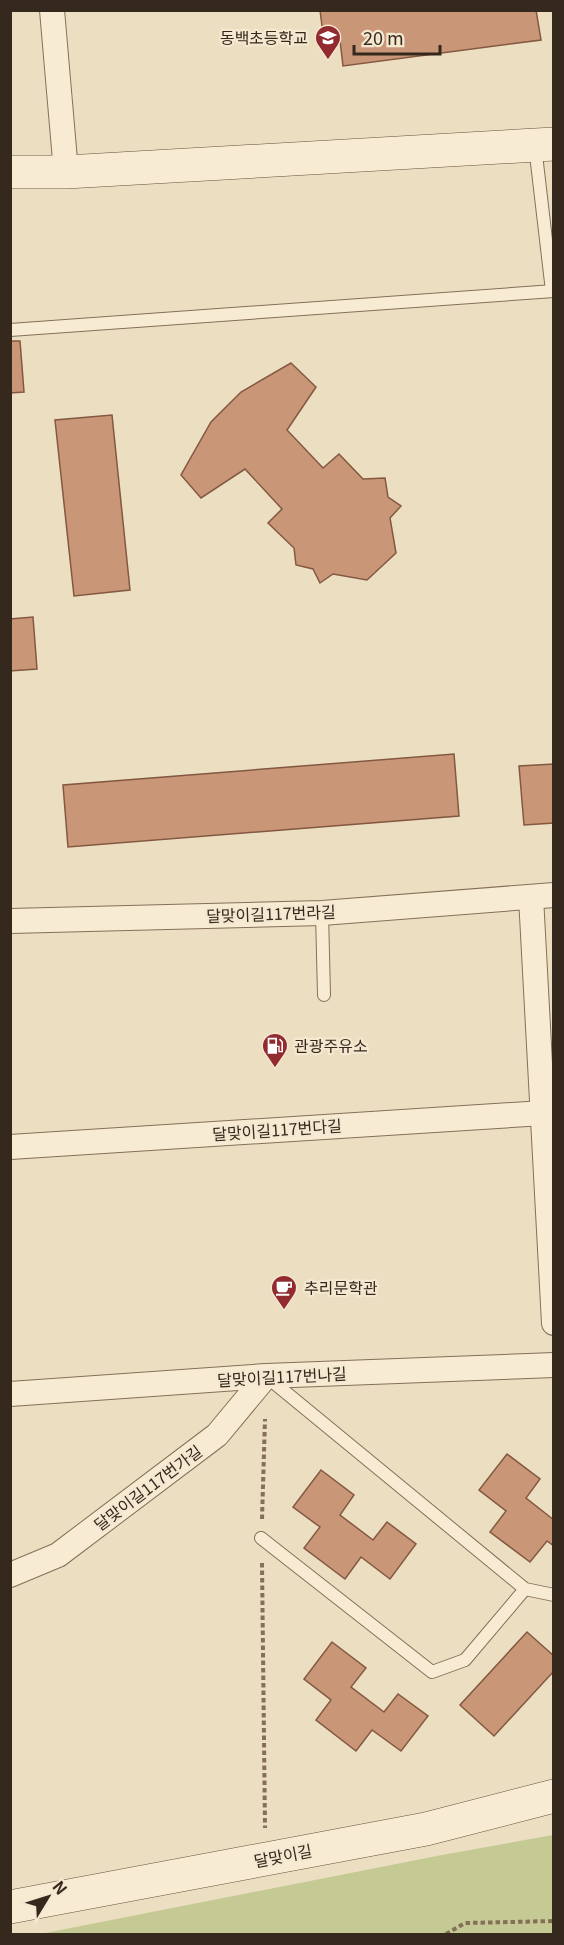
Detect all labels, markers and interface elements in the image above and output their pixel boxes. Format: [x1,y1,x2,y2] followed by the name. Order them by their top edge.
[354,18,440,56] scale bar
[313,23,343,61] school or university icon: 동백초등학교
[363,24,404,50] text: 20 m
[220,25,308,49] place label: 동백초등학교
[206,899,336,927] street label: 달맞이길117번라길
[260,1031,290,1069] fuel station icon: 관광주유소
[294,1033,368,1057] place label: 관광주유소
[211,1113,342,1145] street label: 달맞이길117번다길
[269,1273,299,1311] cafe icon: 추리문학관
[304,1275,378,1299] place label: 추리문학관
[217,1361,347,1391] street label: 달맞이길117번나길
[88,1439,206,1536] street label: 달맞이길117번가길
[252,1838,314,1872] street label: 달맞이길
[18,1867,78,1927] north arrow
[47,1875,74,1899] text: N

